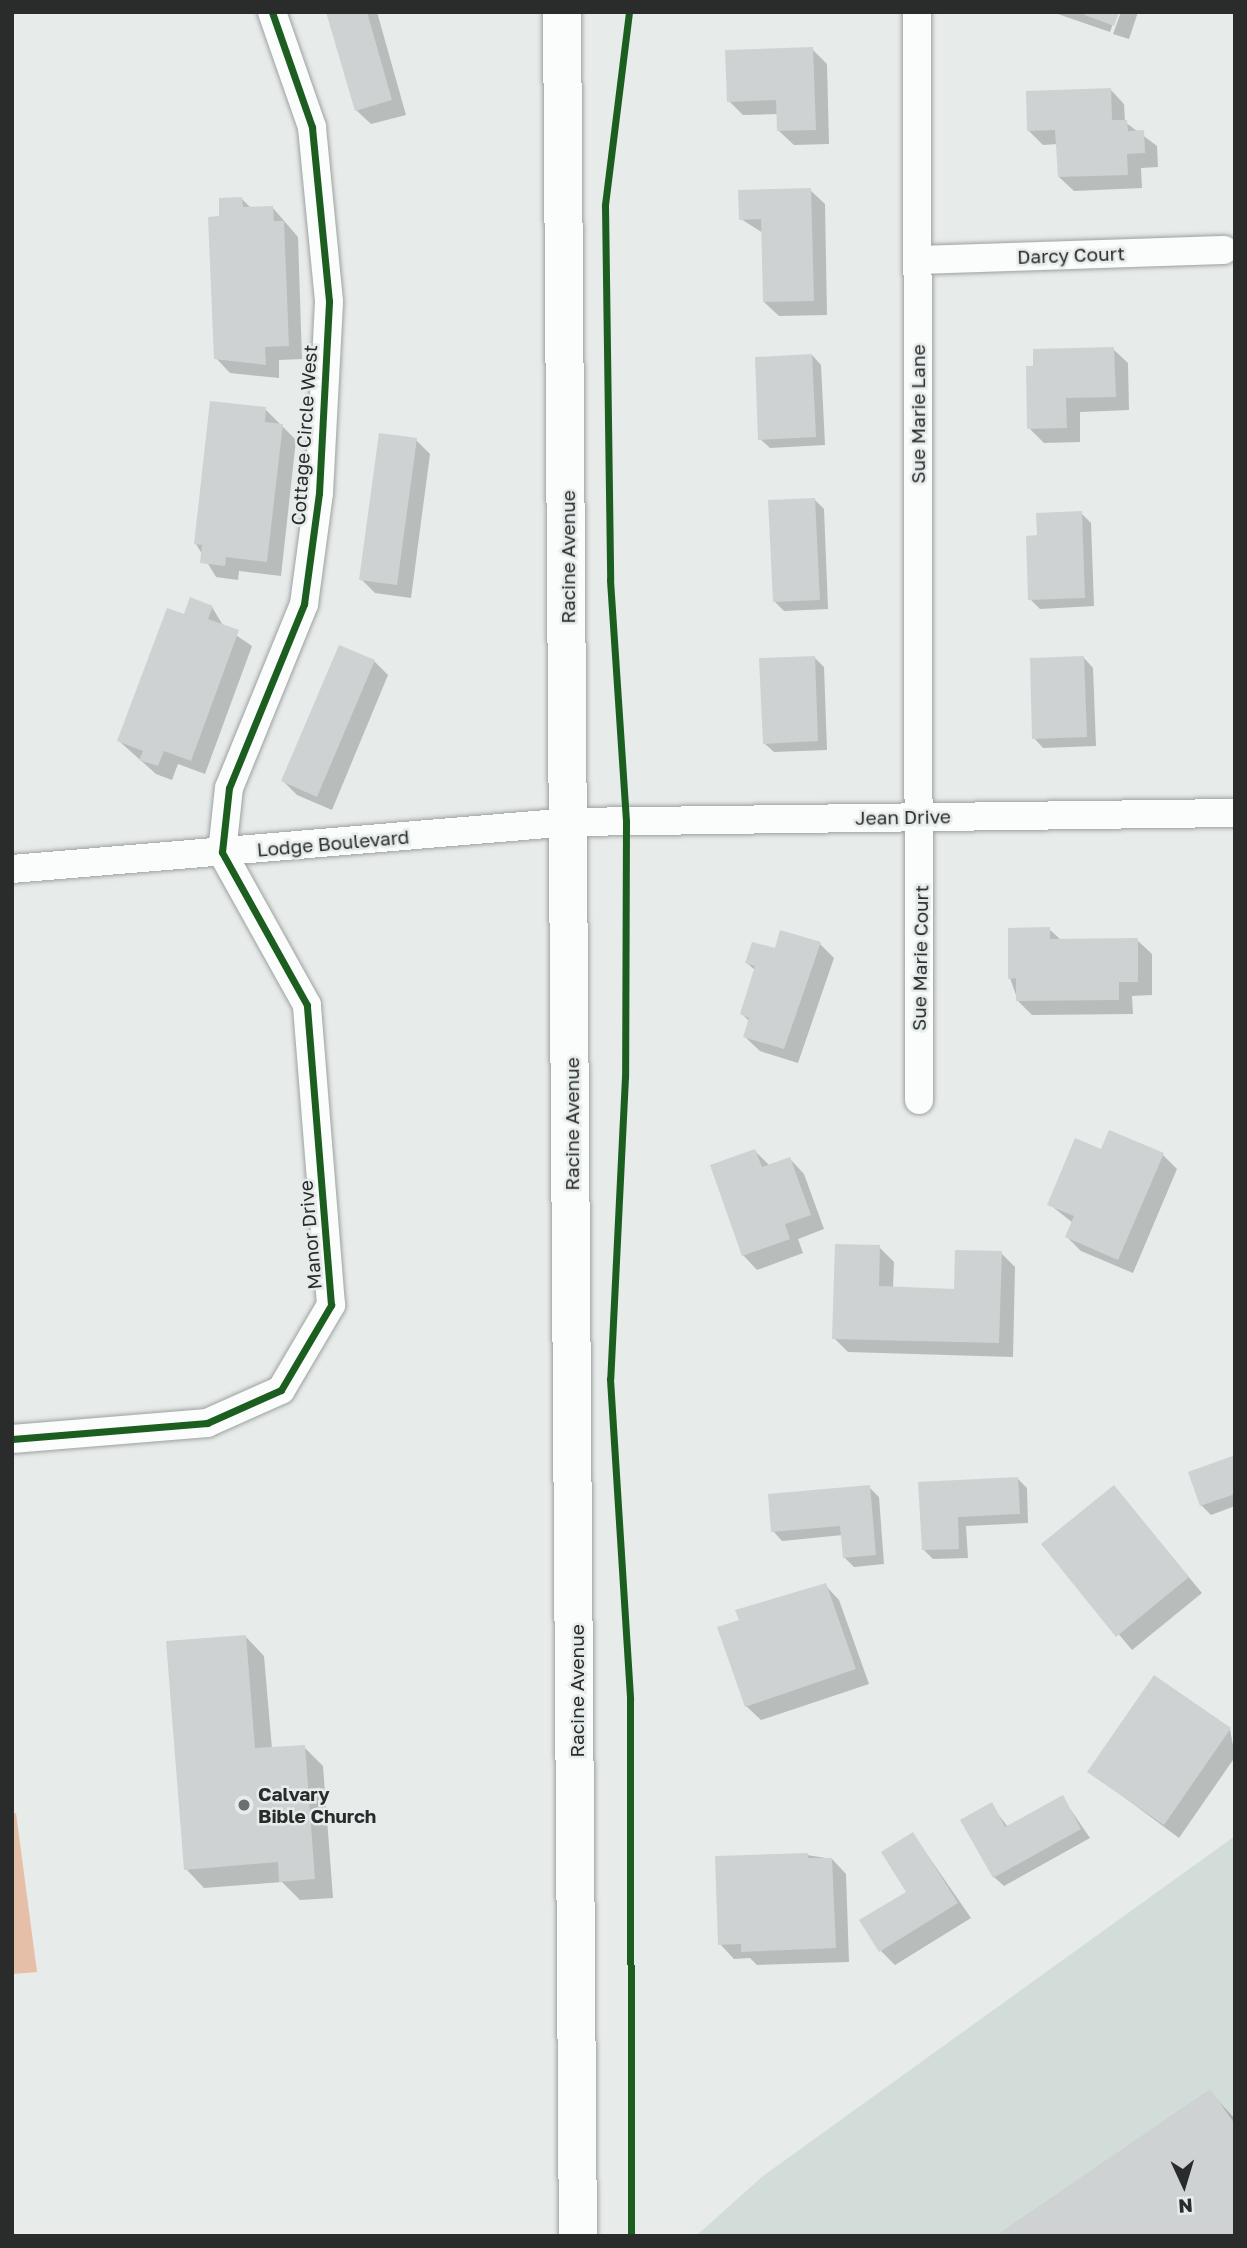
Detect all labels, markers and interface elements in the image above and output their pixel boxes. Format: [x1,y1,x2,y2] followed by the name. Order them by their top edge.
[1017,242,1125,268] street label: Darcy Court
[286,344,322,526] street label: Cottage Circle West
[907,344,929,484] street label: Sue Marie Lane
[557,490,579,624] street label: Racine Avenue
[855,805,951,829] street label: Jean Drive
[256,825,410,861] street label: Lodge Boulevard
[907,885,933,1031] street label: Sue Marie Court
[561,1057,583,1191] street label: Racine Avenue
[294,1180,326,1290] street label: Manor Drive
[566,1624,588,1758] street label: Racine Avenue
[258,1783,376,1827] place label: Calvary Bible Church
[236,1797,252,1813] marker: Calvary Bible Church
[1149,2150,1219,2220] north arrow
[1177,2194,1194,2218] text: N

